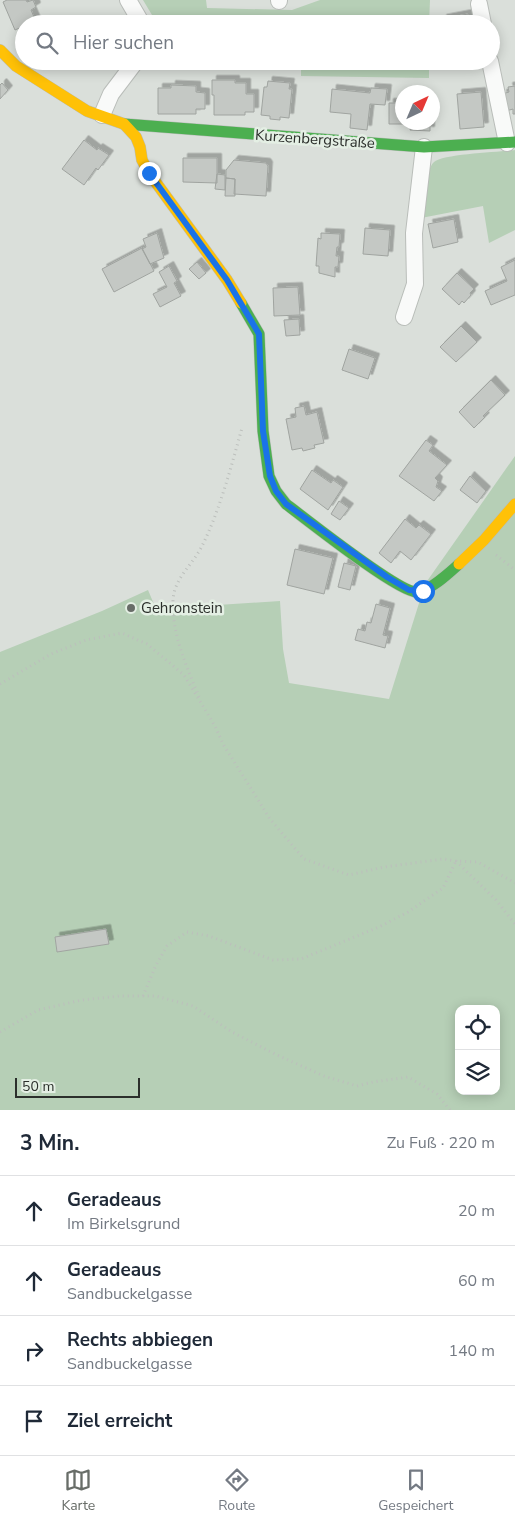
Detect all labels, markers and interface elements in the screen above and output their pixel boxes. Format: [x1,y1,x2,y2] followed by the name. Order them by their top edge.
[15,15,500,70] search box
[33,29,61,57] icon: search
[73,30,174,56] text: Hier suchen
[395,85,440,130] north arrow
[254,125,376,153] street label: Kurzenbergstraße
[138,162,161,185] route end
[412,580,435,603] route start
[141,598,223,618] place label: Gehronstein
[125,602,137,614] marker: Gehronstein
[455,1005,500,1095] map controls
[455,1005,500,1050] button: locate
[455,1050,500,1095] button: layers
[15,1075,140,1098] scale bar
[22,1077,54,1096] text: 50 m
[20,1129,79,1157] text: 3 Min.
[387,1132,495,1154] text: Zu Fuß · 220 m
[67,1187,161,1213] text: Geradeaus
[20,1197,48,1225] icon: ahead
[458,1200,495,1222] text: 20 m
[67,1213,180,1235] text: Im Birkelsgrund
[67,1257,161,1283] text: Geradeaus
[20,1267,48,1295] icon: ahead
[458,1270,495,1292] text: 60 m
[67,1283,192,1305] text: Sandbuckelgasse
[67,1327,213,1353] text: Rechts abbiegen
[20,1337,48,1365] icon: right
[448,1340,495,1362] text: 140 m
[67,1353,192,1375] text: Sandbuckelgasse
[20,1407,48,1435] icon: arrive
[67,1408,172,1434] text: Ziel erreicht
[61,1466,95,1515] tab: Karte
[218,1466,255,1515] tab: Route
[378,1466,454,1515] tab: Gespeichert

